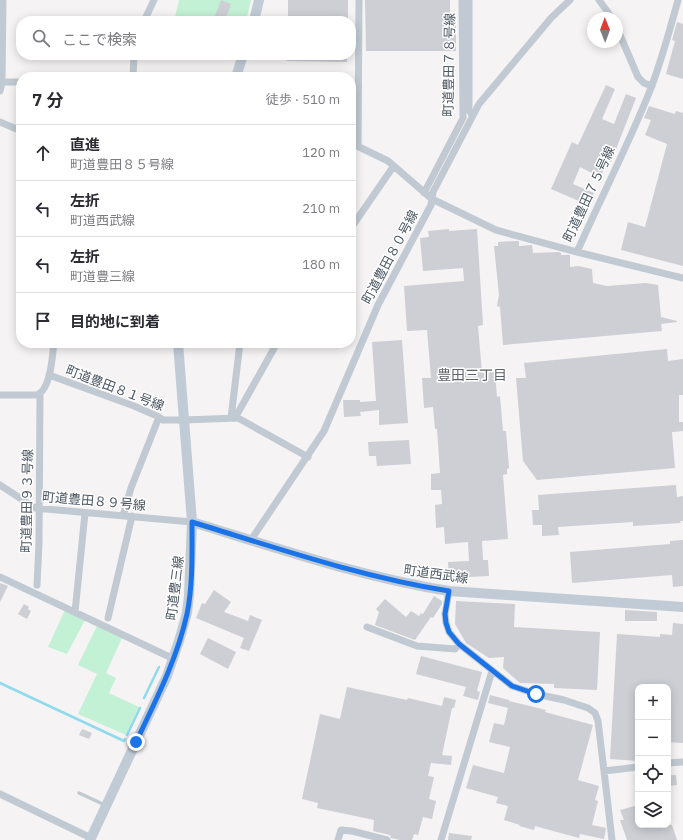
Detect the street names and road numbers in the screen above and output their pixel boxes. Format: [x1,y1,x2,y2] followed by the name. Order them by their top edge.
[440,13,458,117] street label: 町道豊田７８号線
[559,143,619,245] street label: 町道豊田７５号線
[358,207,422,307] street label: 町道豊田８０号線
[63,361,167,415] street label: 町道豊田８１号線
[18,449,36,553] street label: 町道豊田９３号線
[41,488,147,514] street label: 町道豊田８９号線
[163,555,187,621] street label: 町道豊三線
[403,561,469,587] street label: 町道西武線

